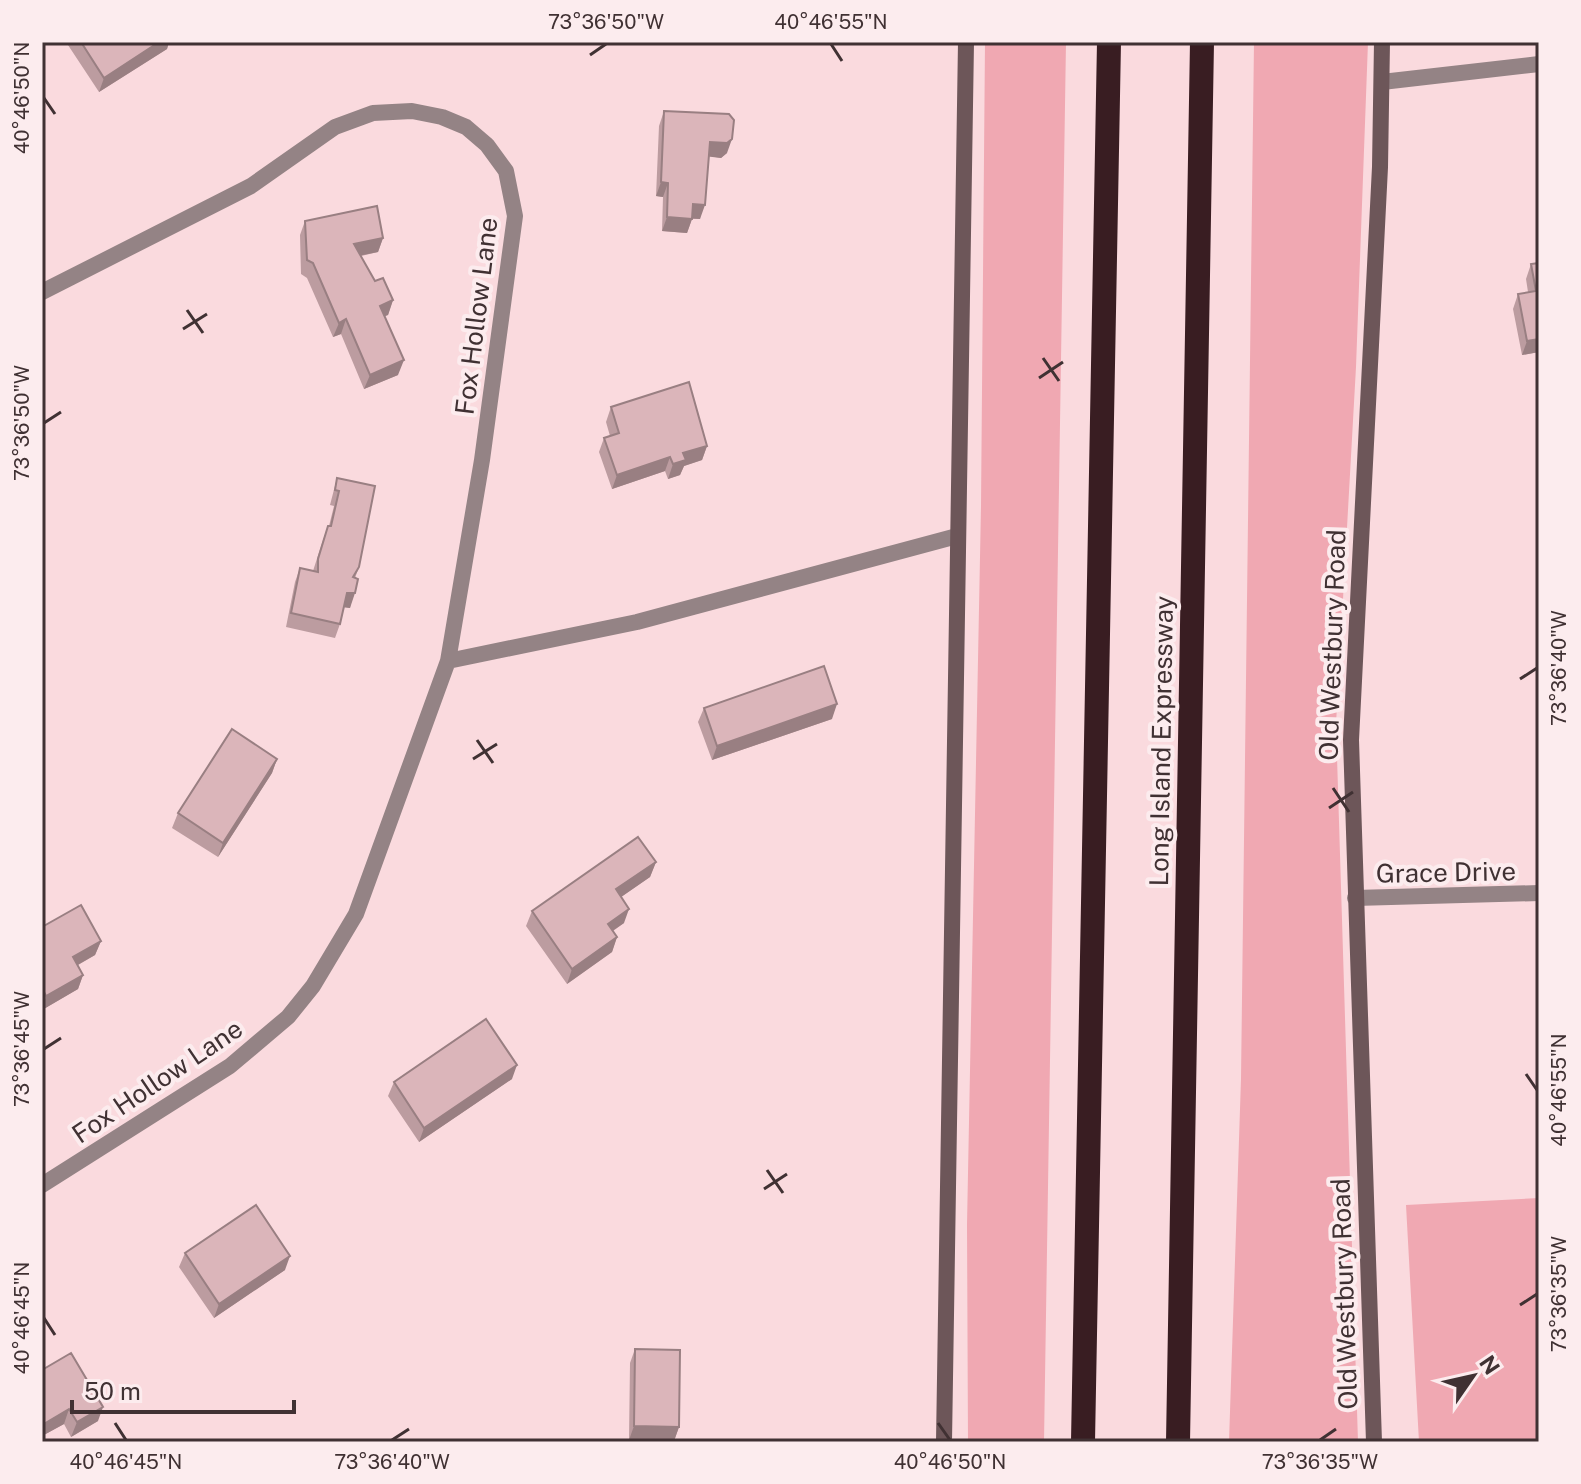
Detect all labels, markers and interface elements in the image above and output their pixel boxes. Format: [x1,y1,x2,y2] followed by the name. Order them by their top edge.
[548,10,664,34] text: 73°36'50"W
[774,10,888,34] text: 40°46'55"N
[10,42,34,154] text: 40°46'50"N
[449,215,503,417] street label: Fox Hollow Lane
[10,365,34,481] text: 73°36'50"W
[1312,529,1352,761] street label: Old Westbury Road
[1143,595,1179,887] street label: Long Island Expressway
[1547,610,1571,726] text: 73°36'40"W
[1376,855,1516,889] street label: Grace Drive
[10,991,34,1107] text: 73°36'45"W
[66,1013,248,1149] street label: Fox Hollow Lane
[1547,1033,1571,1147] text: 40°46'55"N
[1324,1178,1364,1410] street label: Old Westbury Road
[1547,1236,1571,1352] text: 73°36'35"W
[10,1262,34,1374] text: 40°46'45"N
[1433,1336,1513,1416] north arrow
[1474,1350,1505,1379] text: N
[72,1364,294,1414] scale bar
[84,1377,141,1405] text: 50 m
[70,1450,182,1474] text: 40°46'45"N
[334,1450,450,1474] text: 73°36'40"W
[894,1450,1006,1474] text: 40°46'50"N
[1262,1450,1378,1474] text: 73°36'35"W

